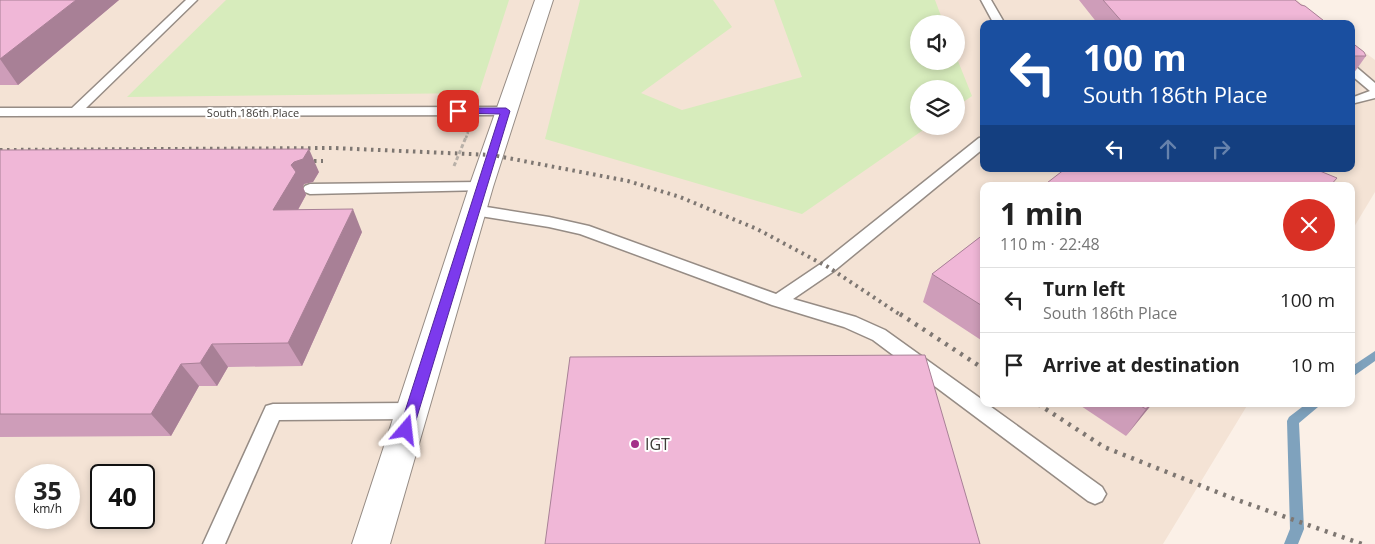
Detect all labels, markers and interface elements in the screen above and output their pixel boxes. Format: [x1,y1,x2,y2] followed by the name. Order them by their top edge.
[910,15,965,135] map controls
[910,15,965,70] button: sound
[1083,34,1187,81] text: 100 m
[1000,40,1065,105] icon: left
[1083,79,1268,109] text: South 186th Place
[910,80,965,135] button: layers
[437,90,479,132] pin
[444,97,472,125] icon: arrive
[207,105,299,120] street label: South 186th Place
[1101,135,1129,163] icon: left
[1154,135,1182,163] icon: ahead
[1207,135,1235,163] icon: right
[1000,193,1083,234] text: 1 min
[1283,199,1335,251] button: close
[1000,233,1100,255] text: 110 m · 22:48
[1043,276,1125,302] text: Turn left
[1000,286,1028,314] icon: left
[1280,287,1335,313] text: 100 m
[1043,302,1177,324] text: South 186th Place
[1000,351,1028,379] icon: arrive
[1043,352,1240,378] text: Arrive at destination
[1291,352,1335,378] text: 10 m
[379,403,431,455] position arrow
[645,433,670,455] place label: IGT
[629,438,641,450] marker: IGT
[90,464,155,529] speed limit sign: 40
[33,473,62,507] text: 35
[33,500,62,517] text: km/h

